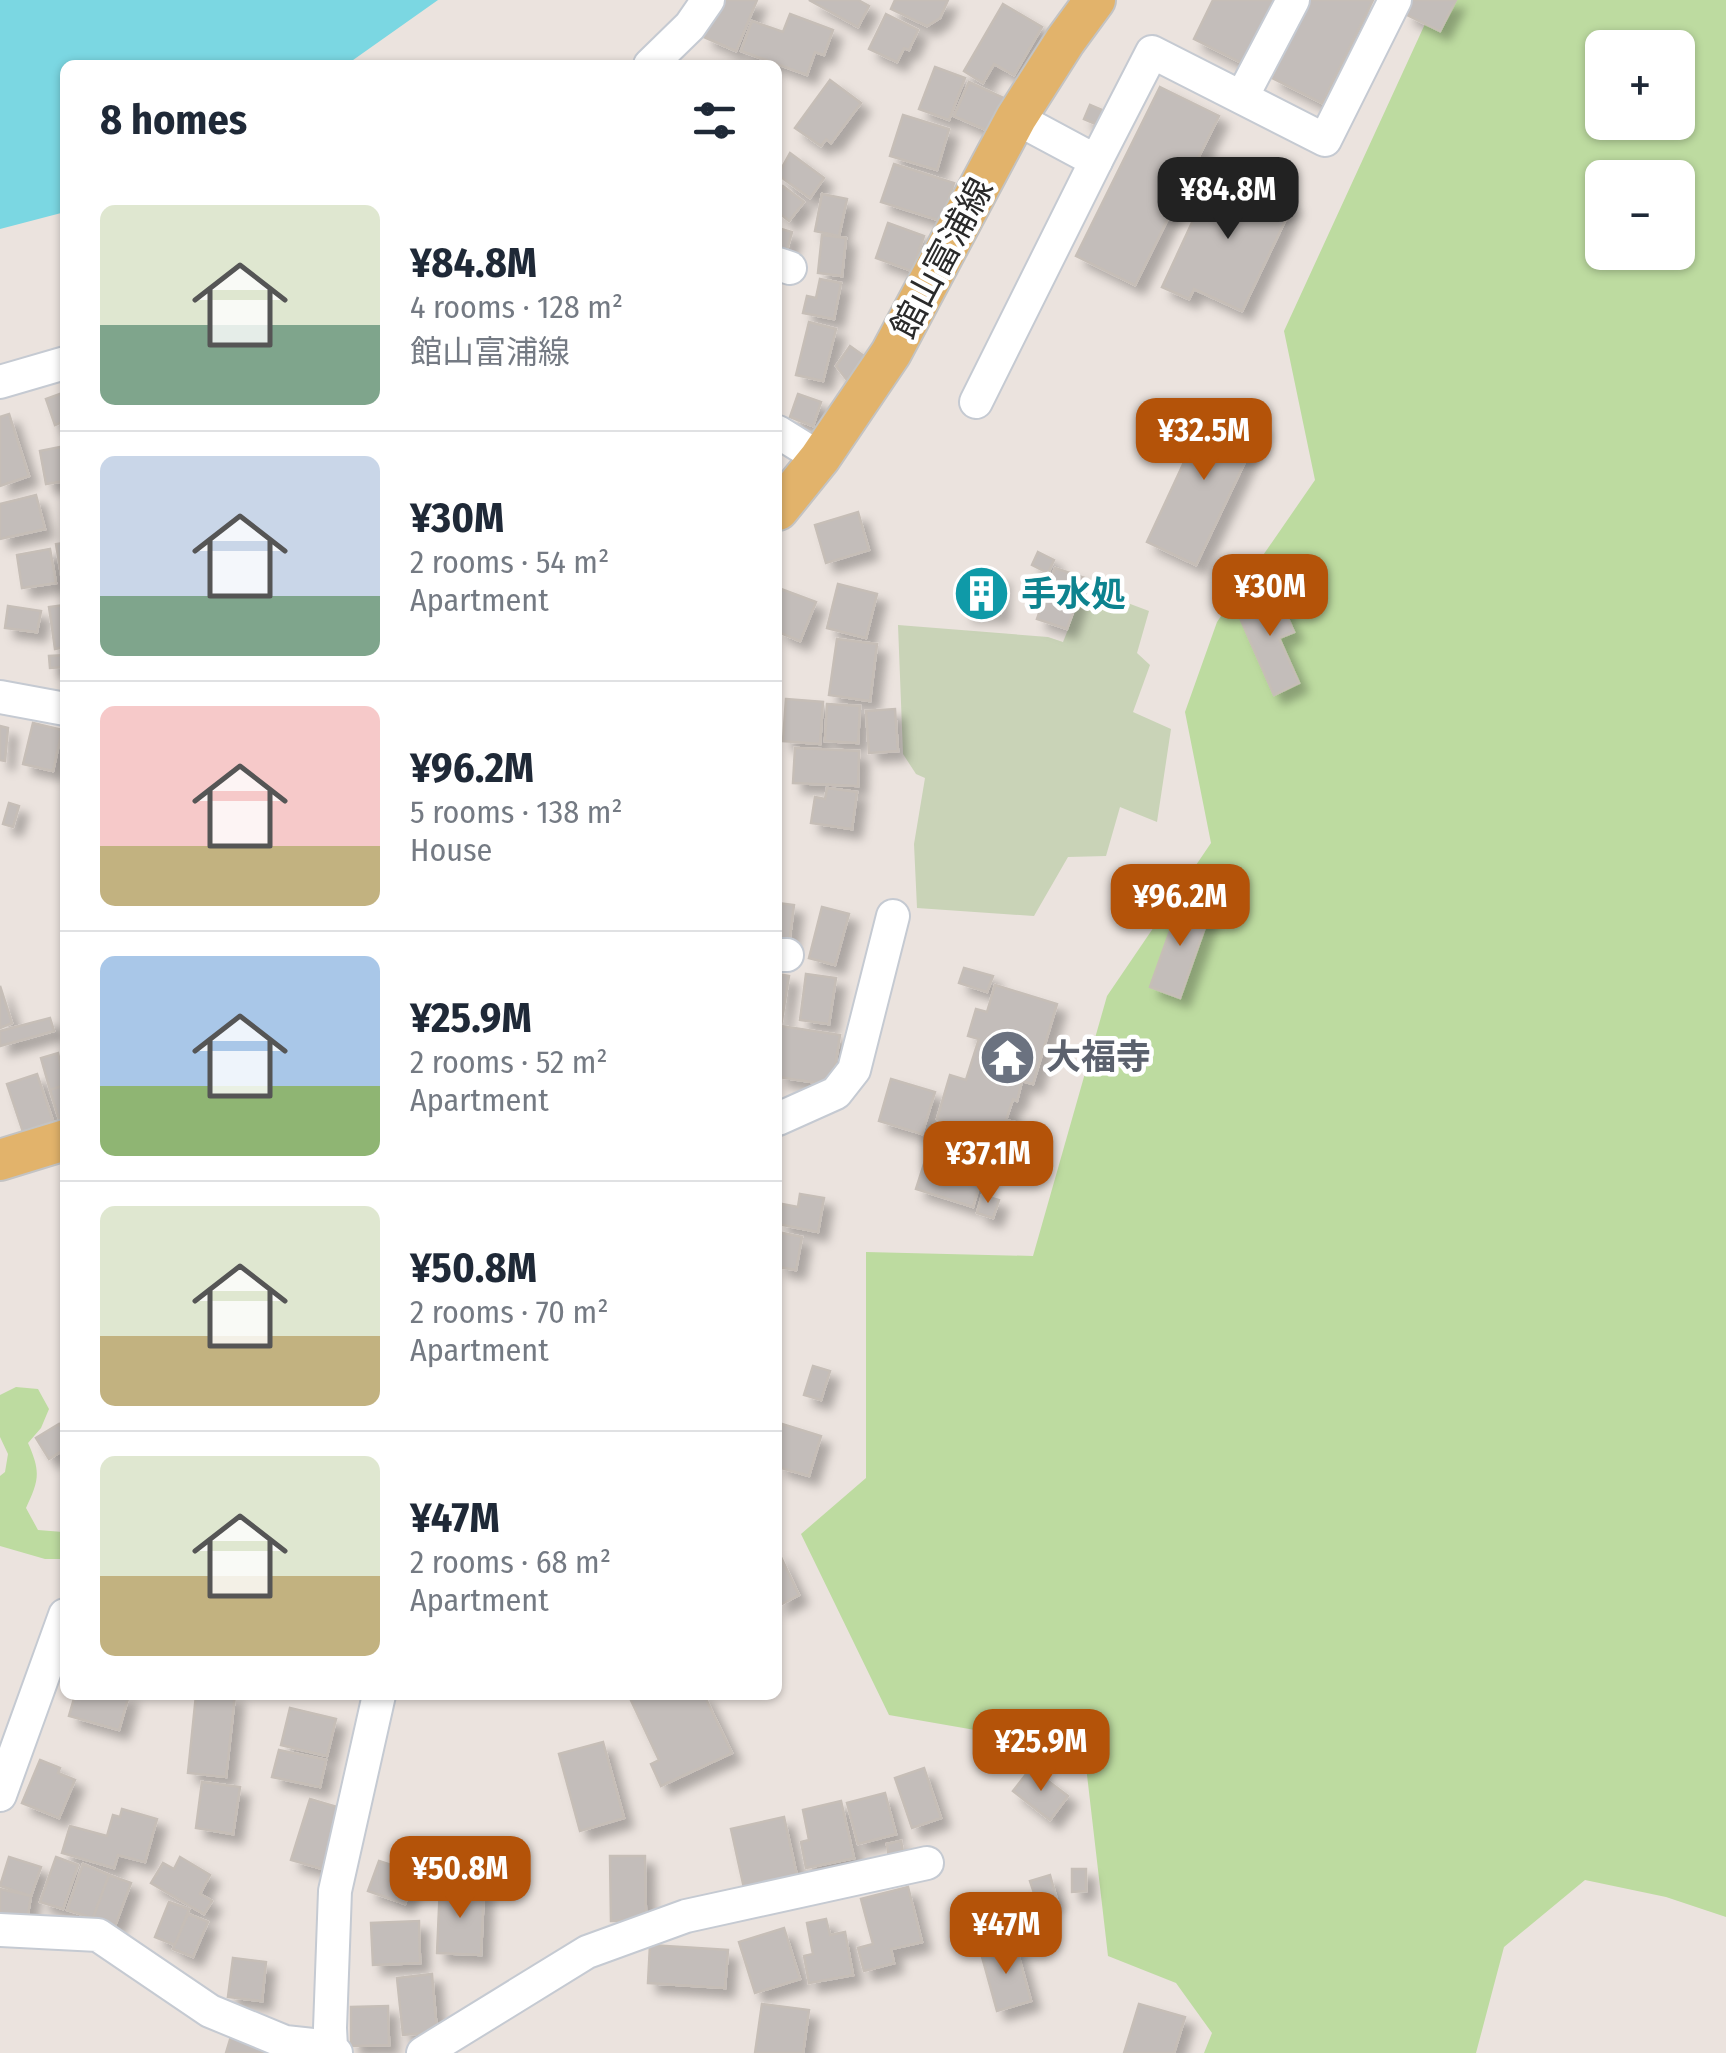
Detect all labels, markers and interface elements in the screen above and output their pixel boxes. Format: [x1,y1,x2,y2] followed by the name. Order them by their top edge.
[1585,30,1695,270] map controls
[1585,30,1695,140] button: +
[687,93,742,148] icon: filters
[100,95,247,145] text: 8 homes
[1147,157,1309,242] pin: ¥84.8M
[1585,160,1695,270] button: −
[1180,170,1276,208] text: ¥84.8M
[882,171,1002,345] street label: 館山富浦線
[410,238,537,288] text: ¥84.8M
[180,245,300,365] icon: home
[410,288,623,326] text: 4 rooms · 128 m²
[410,333,570,371] text: 館山富浦線
[1123,398,1285,483] pin: ¥32.5M
[1158,411,1250,449] text: ¥32.5M
[410,493,504,543] text: ¥30M
[180,496,300,616] icon: home
[410,543,609,581] text: 2 rooms · 54 m²
[1211,554,1329,639] pin: ¥30M
[952,564,1012,624] building icon: 手水処
[1234,567,1306,605] text: ¥30M
[1021,573,1126,615] place label: 手水処
[410,581,549,619] text: Apartment
[410,743,534,793] text: ¥96.2M
[180,746,300,866] icon: home
[410,793,623,831] text: 5 rooms · 138 m²
[410,831,492,869] text: House
[1099,864,1261,949] pin: ¥96.2M
[1133,877,1227,915] text: ¥96.2M
[410,993,532,1043] text: ¥25.9M
[180,996,300,1116] icon: home
[977,1027,1037,1087] temple icon: 大福寺
[1046,1036,1151,1078] place label: 大福寺
[410,1043,608,1081] text: 2 rooms · 52 m²
[410,1081,549,1119] text: Apartment
[907,1121,1069,1206] pin: ¥37.1M
[945,1134,1031,1172] text: ¥37.1M
[410,1243,537,1293] text: ¥50.8M
[180,1246,300,1366] icon: home
[410,1293,609,1331] text: 2 rooms · 70 m²
[410,1331,549,1369] text: Apartment
[410,1493,500,1543] text: ¥47M
[180,1496,300,1616] icon: home
[410,1543,611,1581] text: 2 rooms · 68 m²
[410,1581,549,1619] text: Apartment
[960,1709,1122,1794] pin: ¥25.9M
[995,1722,1087,1760] text: ¥25.9M
[379,1836,541,1921] pin: ¥50.8M
[412,1849,508,1887] text: ¥50.8M
[947,1892,1065,1977] pin: ¥47M
[972,1905,1040,1943] text: ¥47M

